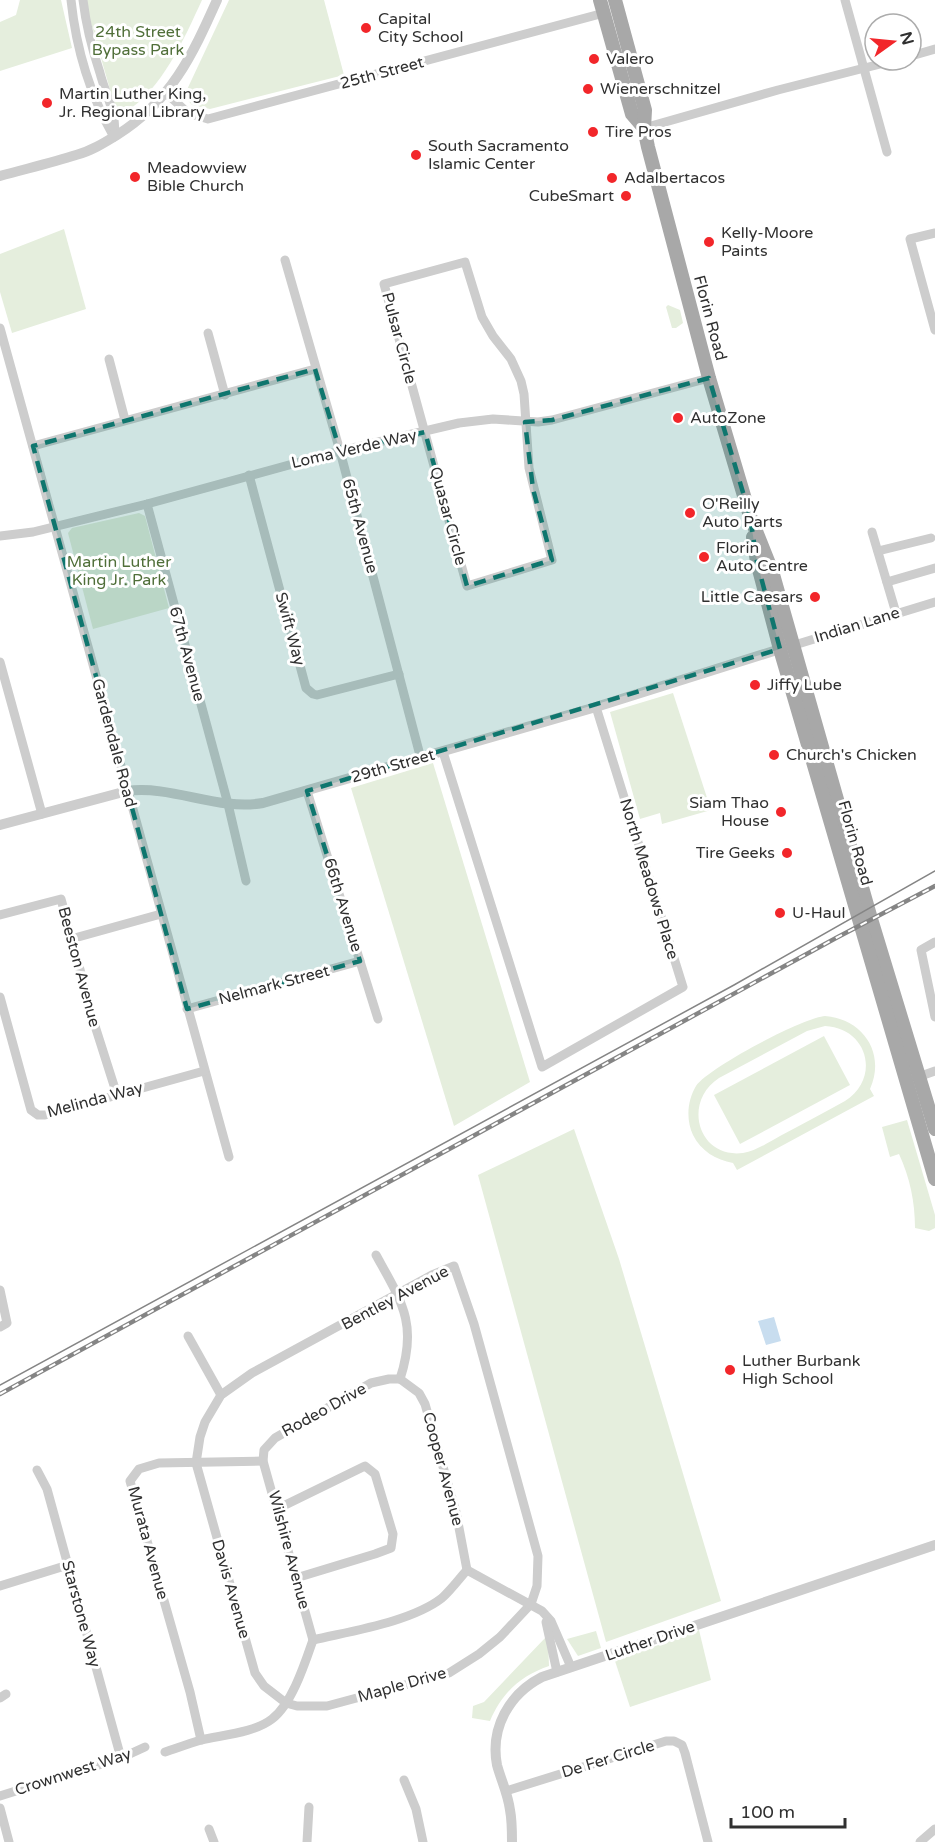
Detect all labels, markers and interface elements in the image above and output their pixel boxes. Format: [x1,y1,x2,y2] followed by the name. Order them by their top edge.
[378,9,463,47] place label: Capital City School
[863,12,923,72] north arrow
[359,21,373,35] marker: Capital City School
[92,22,184,60] park label: 24th Street Bypass Park
[895,30,918,47] text: N
[606,49,654,69] place label: Valero
[338,52,426,94] street label: 25th Street
[587,52,601,66] marker: Valero
[600,79,721,99] place label: Wienerschnitzel
[581,82,595,96] marker: Wienerschnitzel
[59,84,206,122] place label: Martin Luther King, Jr. Regional Library
[40,96,54,110] marker: Martin Luther King, Jr. Regional Library
[605,122,672,142] place label: Tire Pros
[586,125,600,139] marker: Tire Pros
[428,136,569,174] place label: South Sacramento Islamic Center
[409,148,423,162] marker: South Sacramento Islamic Center
[147,158,247,196] place label: Meadowview Bible Church
[624,168,725,188] place label: Adalbertacos
[128,170,142,184] marker: Meadowview Bible Church
[605,171,619,185] marker: Adalbertacos
[529,186,614,206] place label: CubeSmart
[619,189,633,203] marker: CubeSmart
[721,223,813,261] place label: Kelly-Moore Paints
[702,235,716,249] marker: Kelly-Moore Paints
[689,273,731,363] street label: Florin Road
[377,290,421,386] street label: Pulsar Circle
[690,408,766,428] place label: AutoZone
[671,411,685,425] marker: AutoZone
[289,425,419,473] street label: Loma Verde Way
[425,465,471,567] street label: Quasar Circle
[338,476,382,576] street label: 65th Avenue
[702,494,783,532] place label: O'Reilly Auto Parts
[683,506,697,520] marker: O'Reilly Auto Parts
[716,538,808,576] place label: Florin Auto Centre
[697,550,711,564] marker: Florin Auto Centre
[67,552,172,590] park label: Martin Luther King Jr. Park
[701,587,803,607] place label: Little Caesars
[271,590,309,668] street label: Swift Way
[808,590,822,604] marker: Little Caesars
[812,603,902,647] street label: Indian Lane
[165,604,209,704] street label: 67th Avenue
[767,675,842,695] place label: Jiffy Lube
[87,676,141,810] street label: Gardendale Road
[748,678,762,692] marker: Jiffy Lube
[349,745,437,787] street label: 29th Street
[786,745,917,765] place label: Church's Chicken
[767,748,781,762] marker: Church's Chicken
[689,793,769,831] place label: Siam Thao House
[615,796,683,962] street label: North Meadows Place
[833,798,877,888] street label: Florin Road
[774,805,788,819] marker: Siam Thao House
[696,843,775,863] place label: Tire Geeks
[780,846,794,860] marker: Tire Geeks
[319,856,367,954] street label: 66th Avenue
[792,903,845,923] place label: U-Haul
[53,905,105,1029] street label: Beeston Avenue
[773,906,787,920] marker: U-Haul
[216,961,332,1009] street label: Nelmark Street
[45,1078,145,1122] street label: Melinda Way
[338,1261,452,1335] street label: Bentley Avenue
[742,1351,861,1389] place label: Luther Burbank High School
[723,1363,737,1377] marker: Luther Burbank High School
[278,1379,370,1441] street label: Rodeo Drive
[418,1410,468,1528] street label: Cooper Avenue
[123,1484,173,1602] street label: Murata Avenue
[264,1489,314,1611] street label: Wilshire Avenue
[207,1537,255,1641] street label: Davis Avenue
[57,1558,105,1670] street label: Starstone Way
[603,1616,697,1666] street label: Luther Drive
[355,1663,449,1707] street label: Maple Drive
[559,1735,657,1783] street label: De Fer Circle
[12,1744,134,1800] street label: Crownwest Way
[731,1791,845,1829] scale bar
[740,1801,795,1823] text: 100 m

